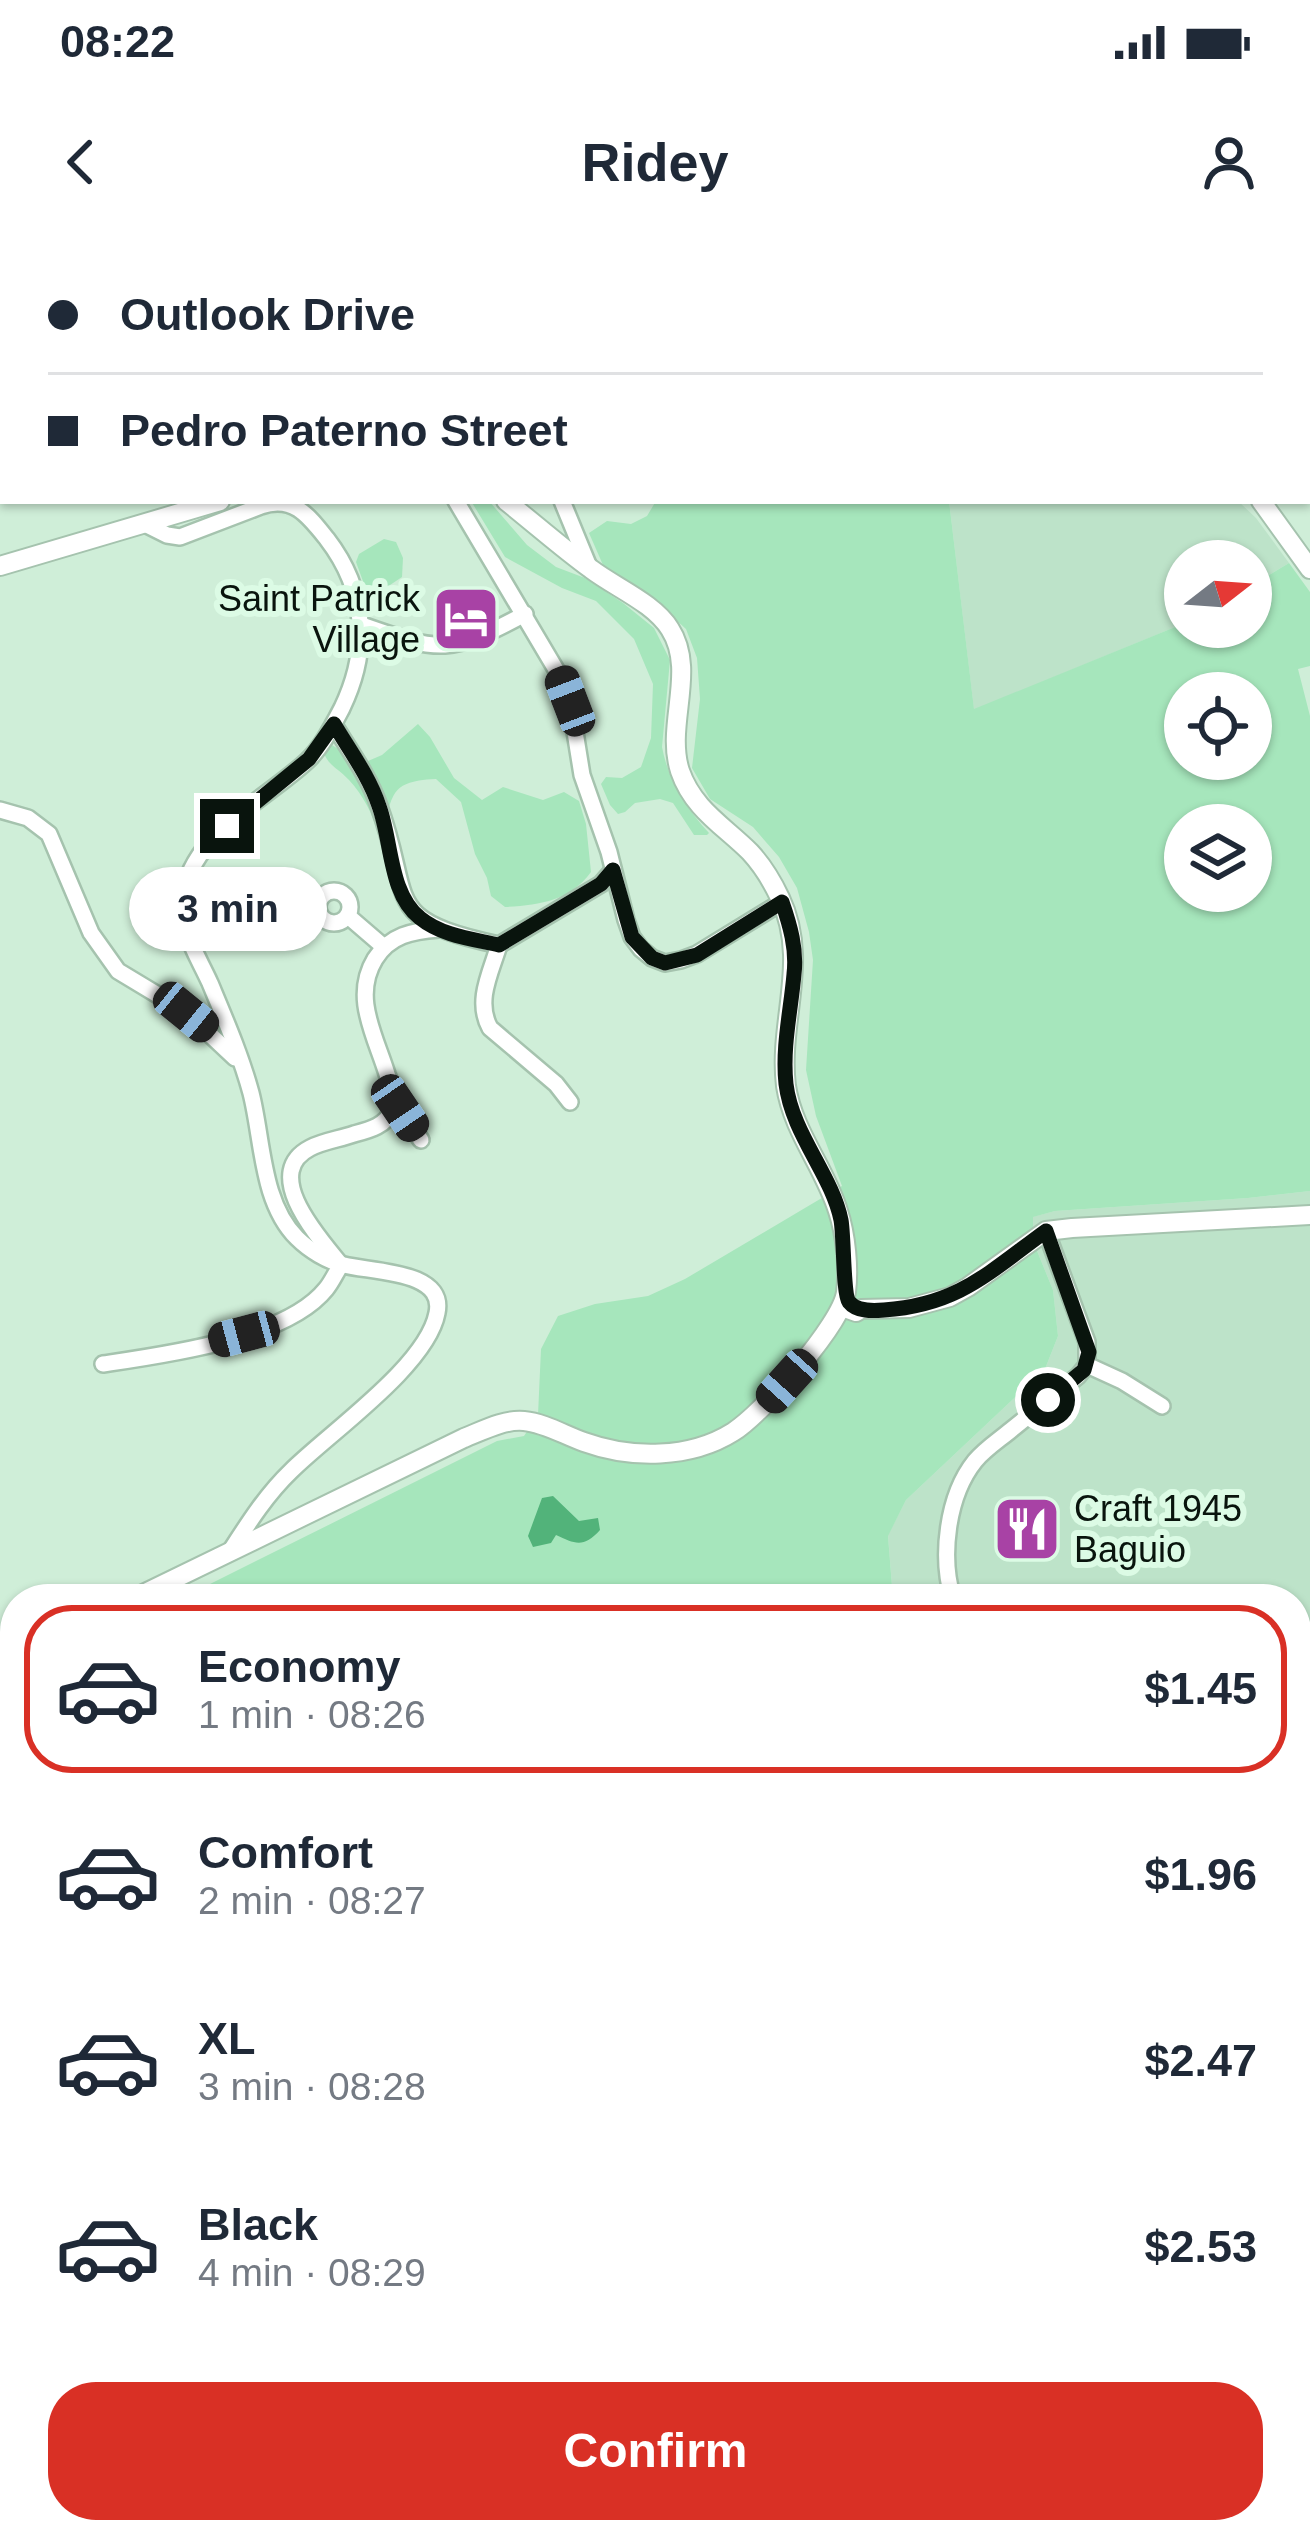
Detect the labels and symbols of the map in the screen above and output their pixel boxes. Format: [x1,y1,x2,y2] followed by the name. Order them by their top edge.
[1164,540,1272,648] north arrow
[218,578,421,660] place label: Saint Patrick Village
[431,584,501,654] hotel icon: Saint Patrick Village
[540,661,600,741] car
[200,799,254,853] route end
[128,868,326,952] callout: 3 min
[147,975,225,1049] car
[365,1068,435,1148] car
[205,1307,283,1361] car
[750,1342,824,1420] car
[1021,1373,1075,1427] route start
[1074,1488,1242,1570] place label: Craft 1945 Baguio
[992,1494,1062,1564] restaurant icon: Craft 1945 Baguio

